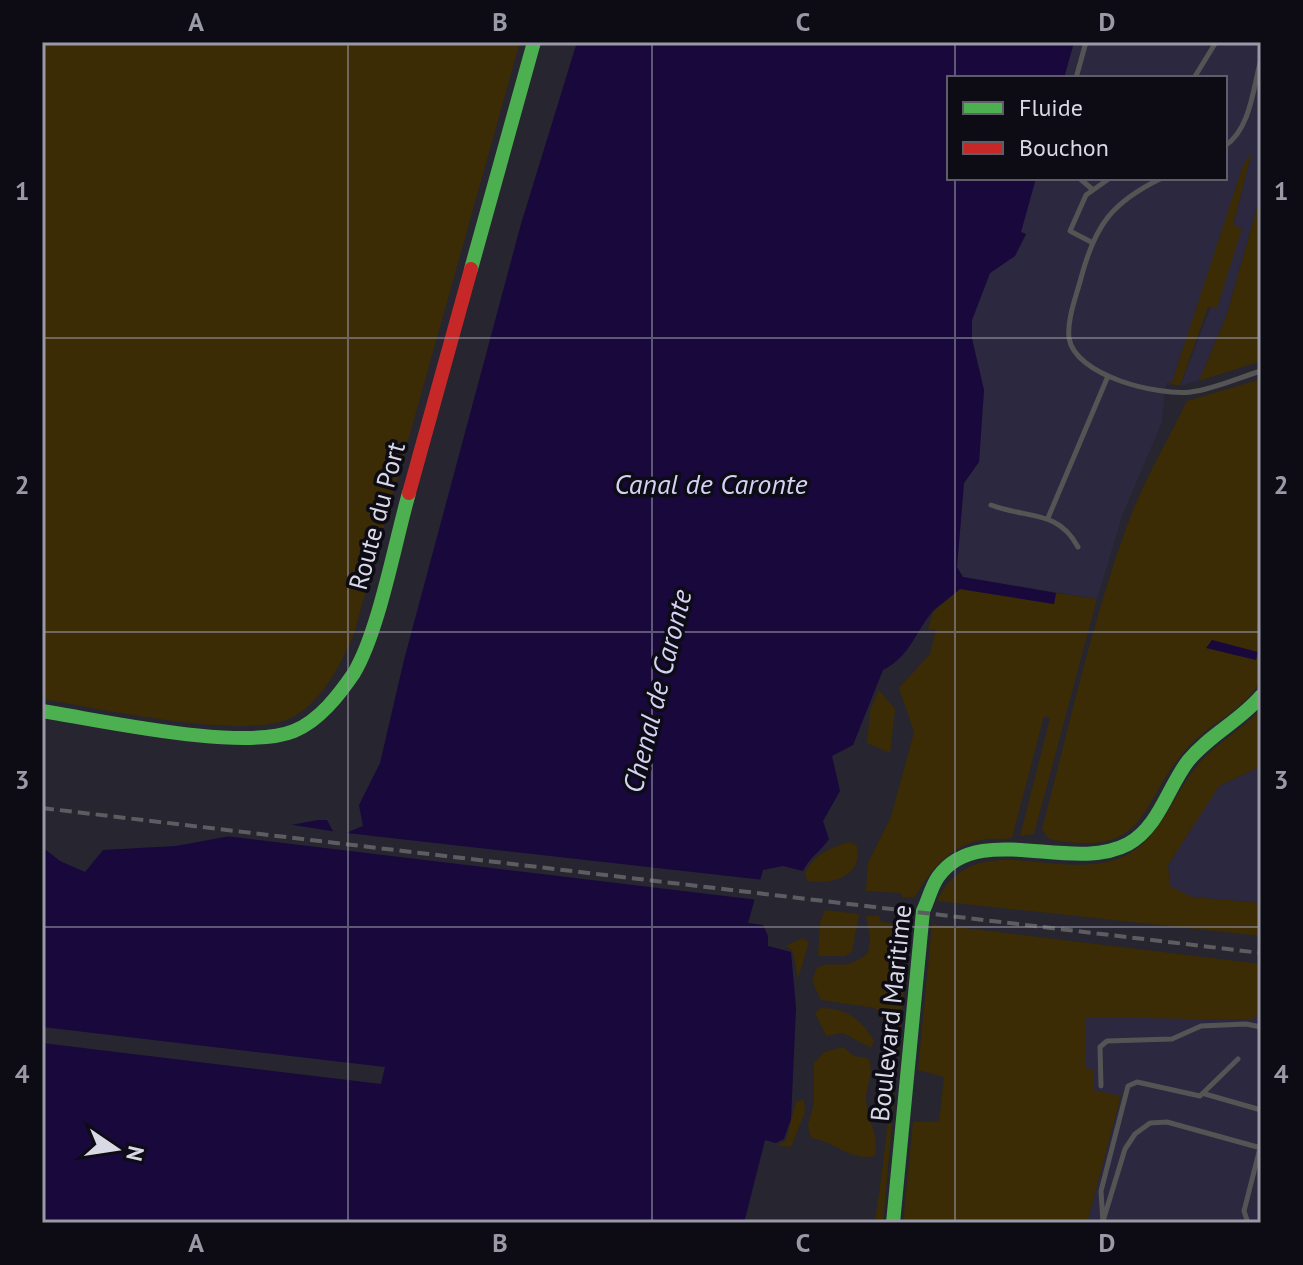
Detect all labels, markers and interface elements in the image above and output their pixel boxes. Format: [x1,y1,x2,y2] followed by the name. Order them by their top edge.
[188,5,204,38] text: A
[492,5,508,38] text: B
[796,5,810,38] text: C
[1099,5,1115,38] text: D
[947,76,1227,180] legend
[1019,92,1083,123] text: Fluide
[1019,132,1109,163] text: Bouchon
[15,174,29,207] text: 1
[1274,174,1288,207] text: 1
[341,438,412,593] street label: Route du Port
[615,465,808,502] water label: Canal de Caronte
[15,468,29,501] text: 2
[1274,468,1288,501] text: 2
[613,585,700,796] water label: Chenal de Caronte
[15,763,29,796] text: 3
[1274,763,1288,796] text: 3
[863,903,918,1123] street label: Boulevard Maritime
[15,1057,30,1090] text: 4
[1274,1057,1289,1090] text: 4
[76,1109,156,1189] north arrow
[120,1143,151,1164] text: N
[188,1226,204,1259] text: A
[492,1226,508,1259] text: B
[796,1226,810,1259] text: C
[1099,1226,1115,1259] text: D

